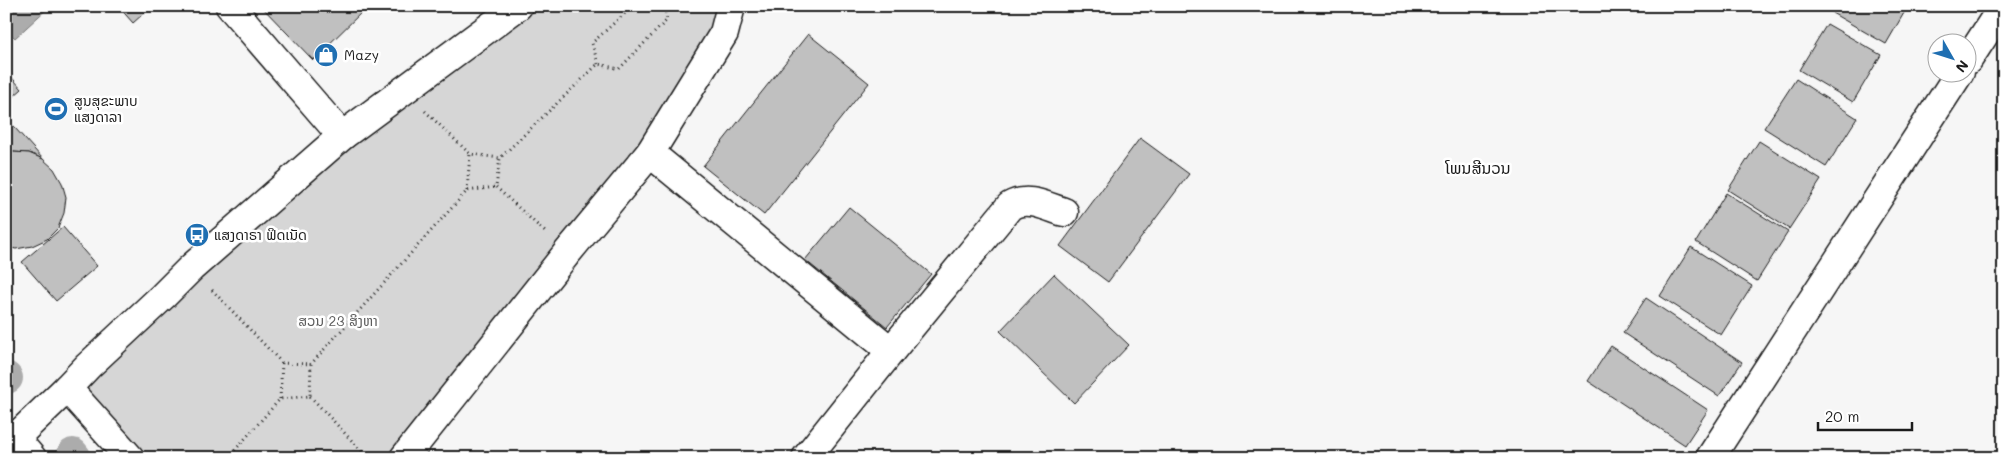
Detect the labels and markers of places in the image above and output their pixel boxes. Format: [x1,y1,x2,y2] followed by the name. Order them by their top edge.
[313,42,339,68] shop icon: Mazy
[344,45,379,64] place label: Mazy
[74,91,138,126] place label: ສູນສຸຂະພາບ ແສງດາລາ
[43,96,69,122] sports icon: ສູນສຸຂະພາບ ແສງດາລາ
[184,222,210,248] bus stop icon: ແສງດາຣາ ຟິດເນັດ
[214,225,307,244] place label: ແສງດາຣາ ຟິດເນັດ

